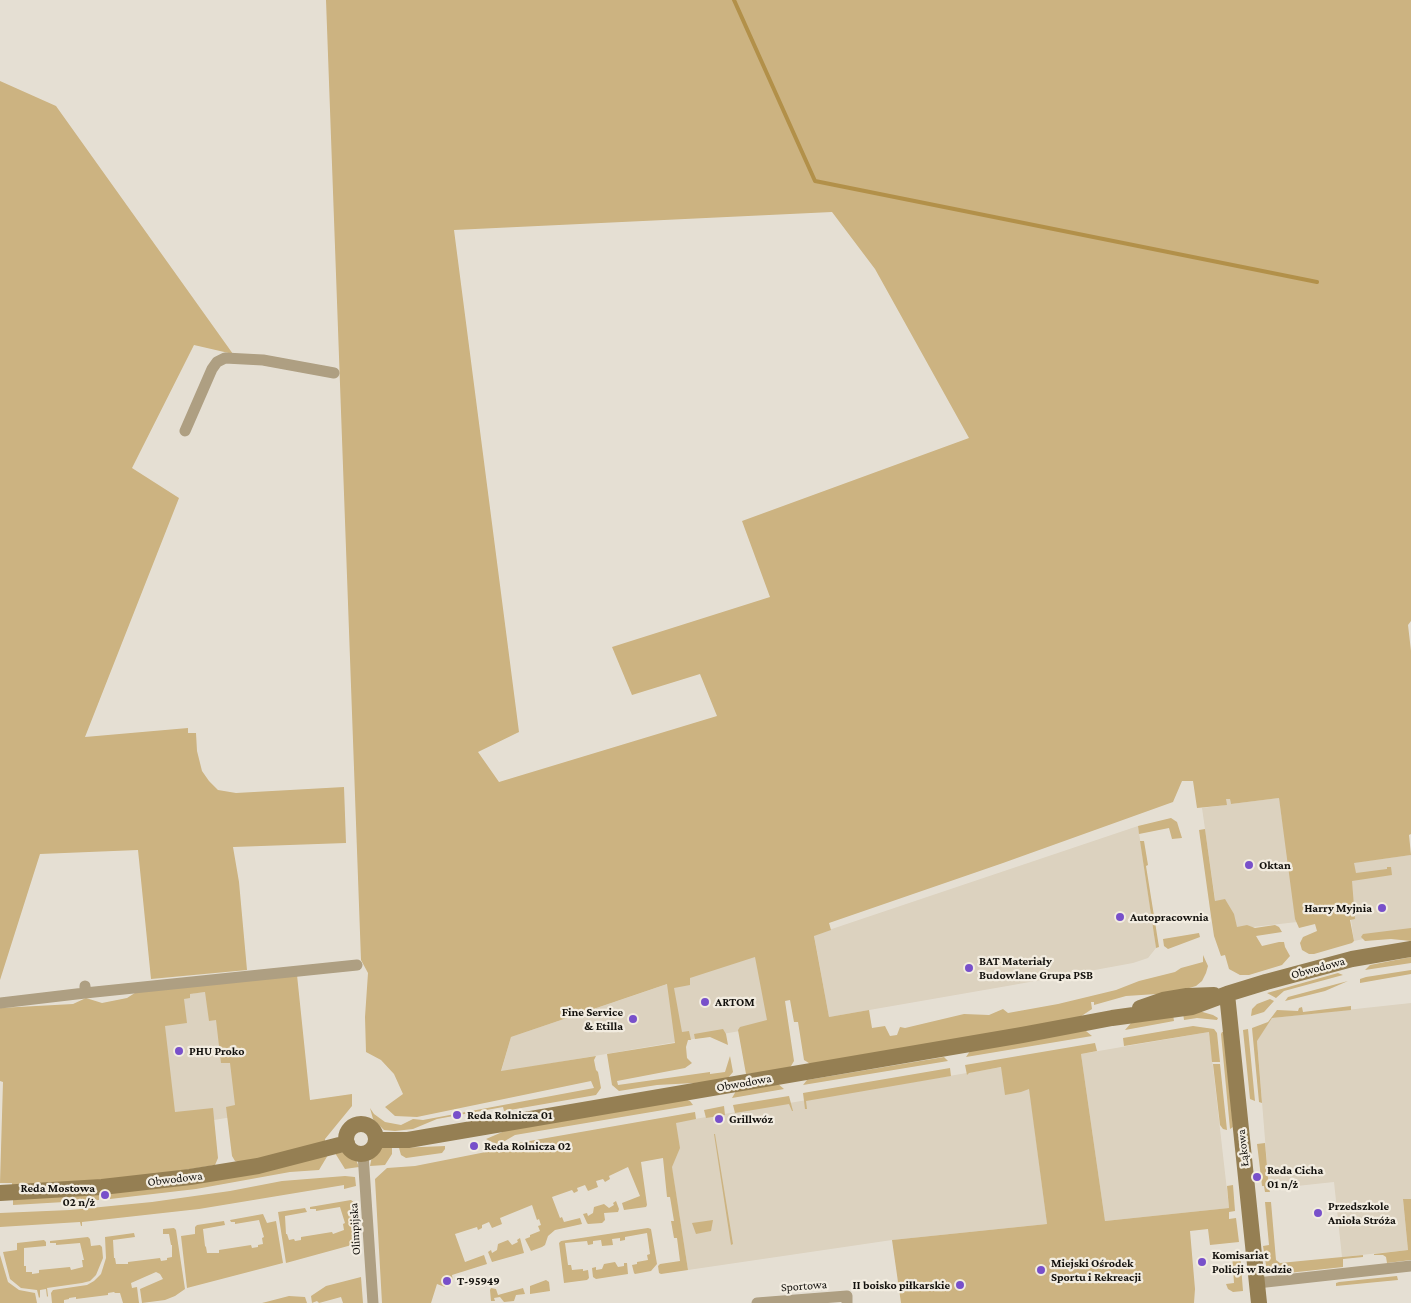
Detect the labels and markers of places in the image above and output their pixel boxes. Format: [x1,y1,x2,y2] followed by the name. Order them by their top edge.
[1259,858,1291,872] place label: Oktan
[1243,859,1255,871] marker: Oktan
[1304,901,1372,915] place label: Harry Myjnia
[1376,902,1388,914] marker: Harry Myjnia
[1130,910,1209,924] place label: Autopracownia
[1114,911,1126,923] marker: Autopracownia
[979,954,1093,982] place label: BAT Materiały Budowlane Grupa PSB
[963,962,975,974] marker: BAT Materiały Budowlane Grupa PSB
[715,995,755,1009] place label: ARTOM
[699,996,711,1008] marker: ARTOM
[562,1005,623,1033] place label: Fine Service & Etilla
[627,1013,639,1025] marker: Fine Service & Etilla
[189,1044,244,1058] place label: PHU Proko
[173,1045,185,1057] marker: PHU Proko
[467,1108,552,1122] place label: Reda Rolnicza 01
[451,1109,463,1121] marker: Reda Rolnicza 01
[729,1112,773,1126] place label: Grillwóz
[713,1113,725,1125] marker: Grillwóz
[484,1139,571,1153] place label: Reda Rolnicza 02
[468,1140,480,1152] marker: Reda Rolnicza 02
[1267,1163,1323,1191] place label: Reda Cicha 01 n/ż
[1251,1171,1263,1183] marker: Reda Cicha 01 n/ż
[20,1181,95,1209] place label: Reda Mostowa 02 n/ż
[99,1189,111,1201] marker: Reda Mostowa 02 n/ż
[1328,1199,1396,1227] place label: Przedszkole Anioła Stróża
[1312,1207,1324,1219] marker: Przedszkole Anioła Stróża
[1212,1248,1292,1276] place label: Komisariat Policji w Redzie
[1051,1256,1141,1284] place label: Miejski Ośrodek Sportu i Rekreacji
[1196,1256,1208,1268] marker: Komisariat Policji w Redzie
[1035,1264,1047,1276] marker: Miejski Ośrodek Sportu i Rekreacji
[457,1274,500,1288] place label: T-95949
[441,1275,453,1287] marker: T-95949
[853,1278,950,1292] place label: II boisko piłkarskie
[954,1279,966,1291] marker: II boisko piłkarskie

